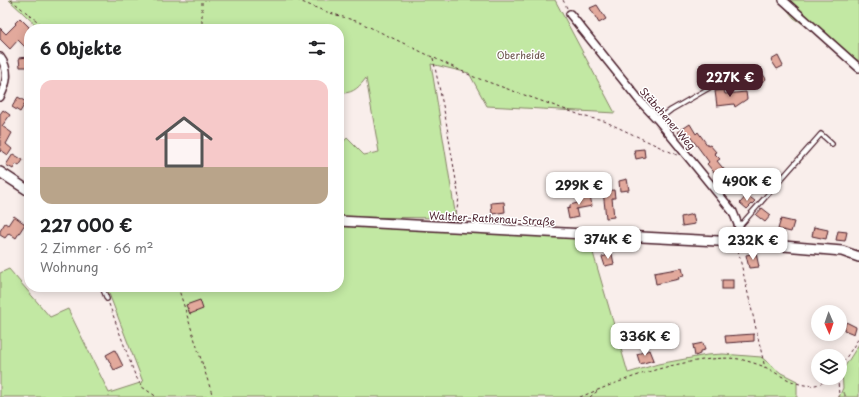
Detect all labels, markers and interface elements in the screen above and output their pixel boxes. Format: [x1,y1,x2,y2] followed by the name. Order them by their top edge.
[40,35,122,61] text: 6 Objekte
[306,37,328,59] icon: filters
[497,47,545,62] park label: Oberheide
[697,64,763,98] pin: 227K €
[706,67,754,86] text: 227K €
[637,84,699,153] street label: Stäbchener Weg
[148,106,220,178] icon: home
[714,168,780,202] pin: 490K €
[722,171,772,190] text: 490K €
[546,172,612,206] pin: 299K €
[555,175,603,194] text: 299K €
[429,207,555,229] street label: Walther-Rathenau-Straße
[40,212,132,238] text: 227 000 €
[575,226,641,260] pin: 374K €
[720,227,786,261] pin: 232K €
[584,229,632,248] text: 374K €
[728,230,779,249] text: 232K €
[40,238,154,257] text: 2 Zimmer · 66 m²
[40,257,99,276] text: Wohnung
[811,305,847,341] north arrow
[811,305,847,385] map controls
[612,323,678,357] pin: 336K €
[620,326,670,345] text: 336K €
[811,349,847,385] button: layers

